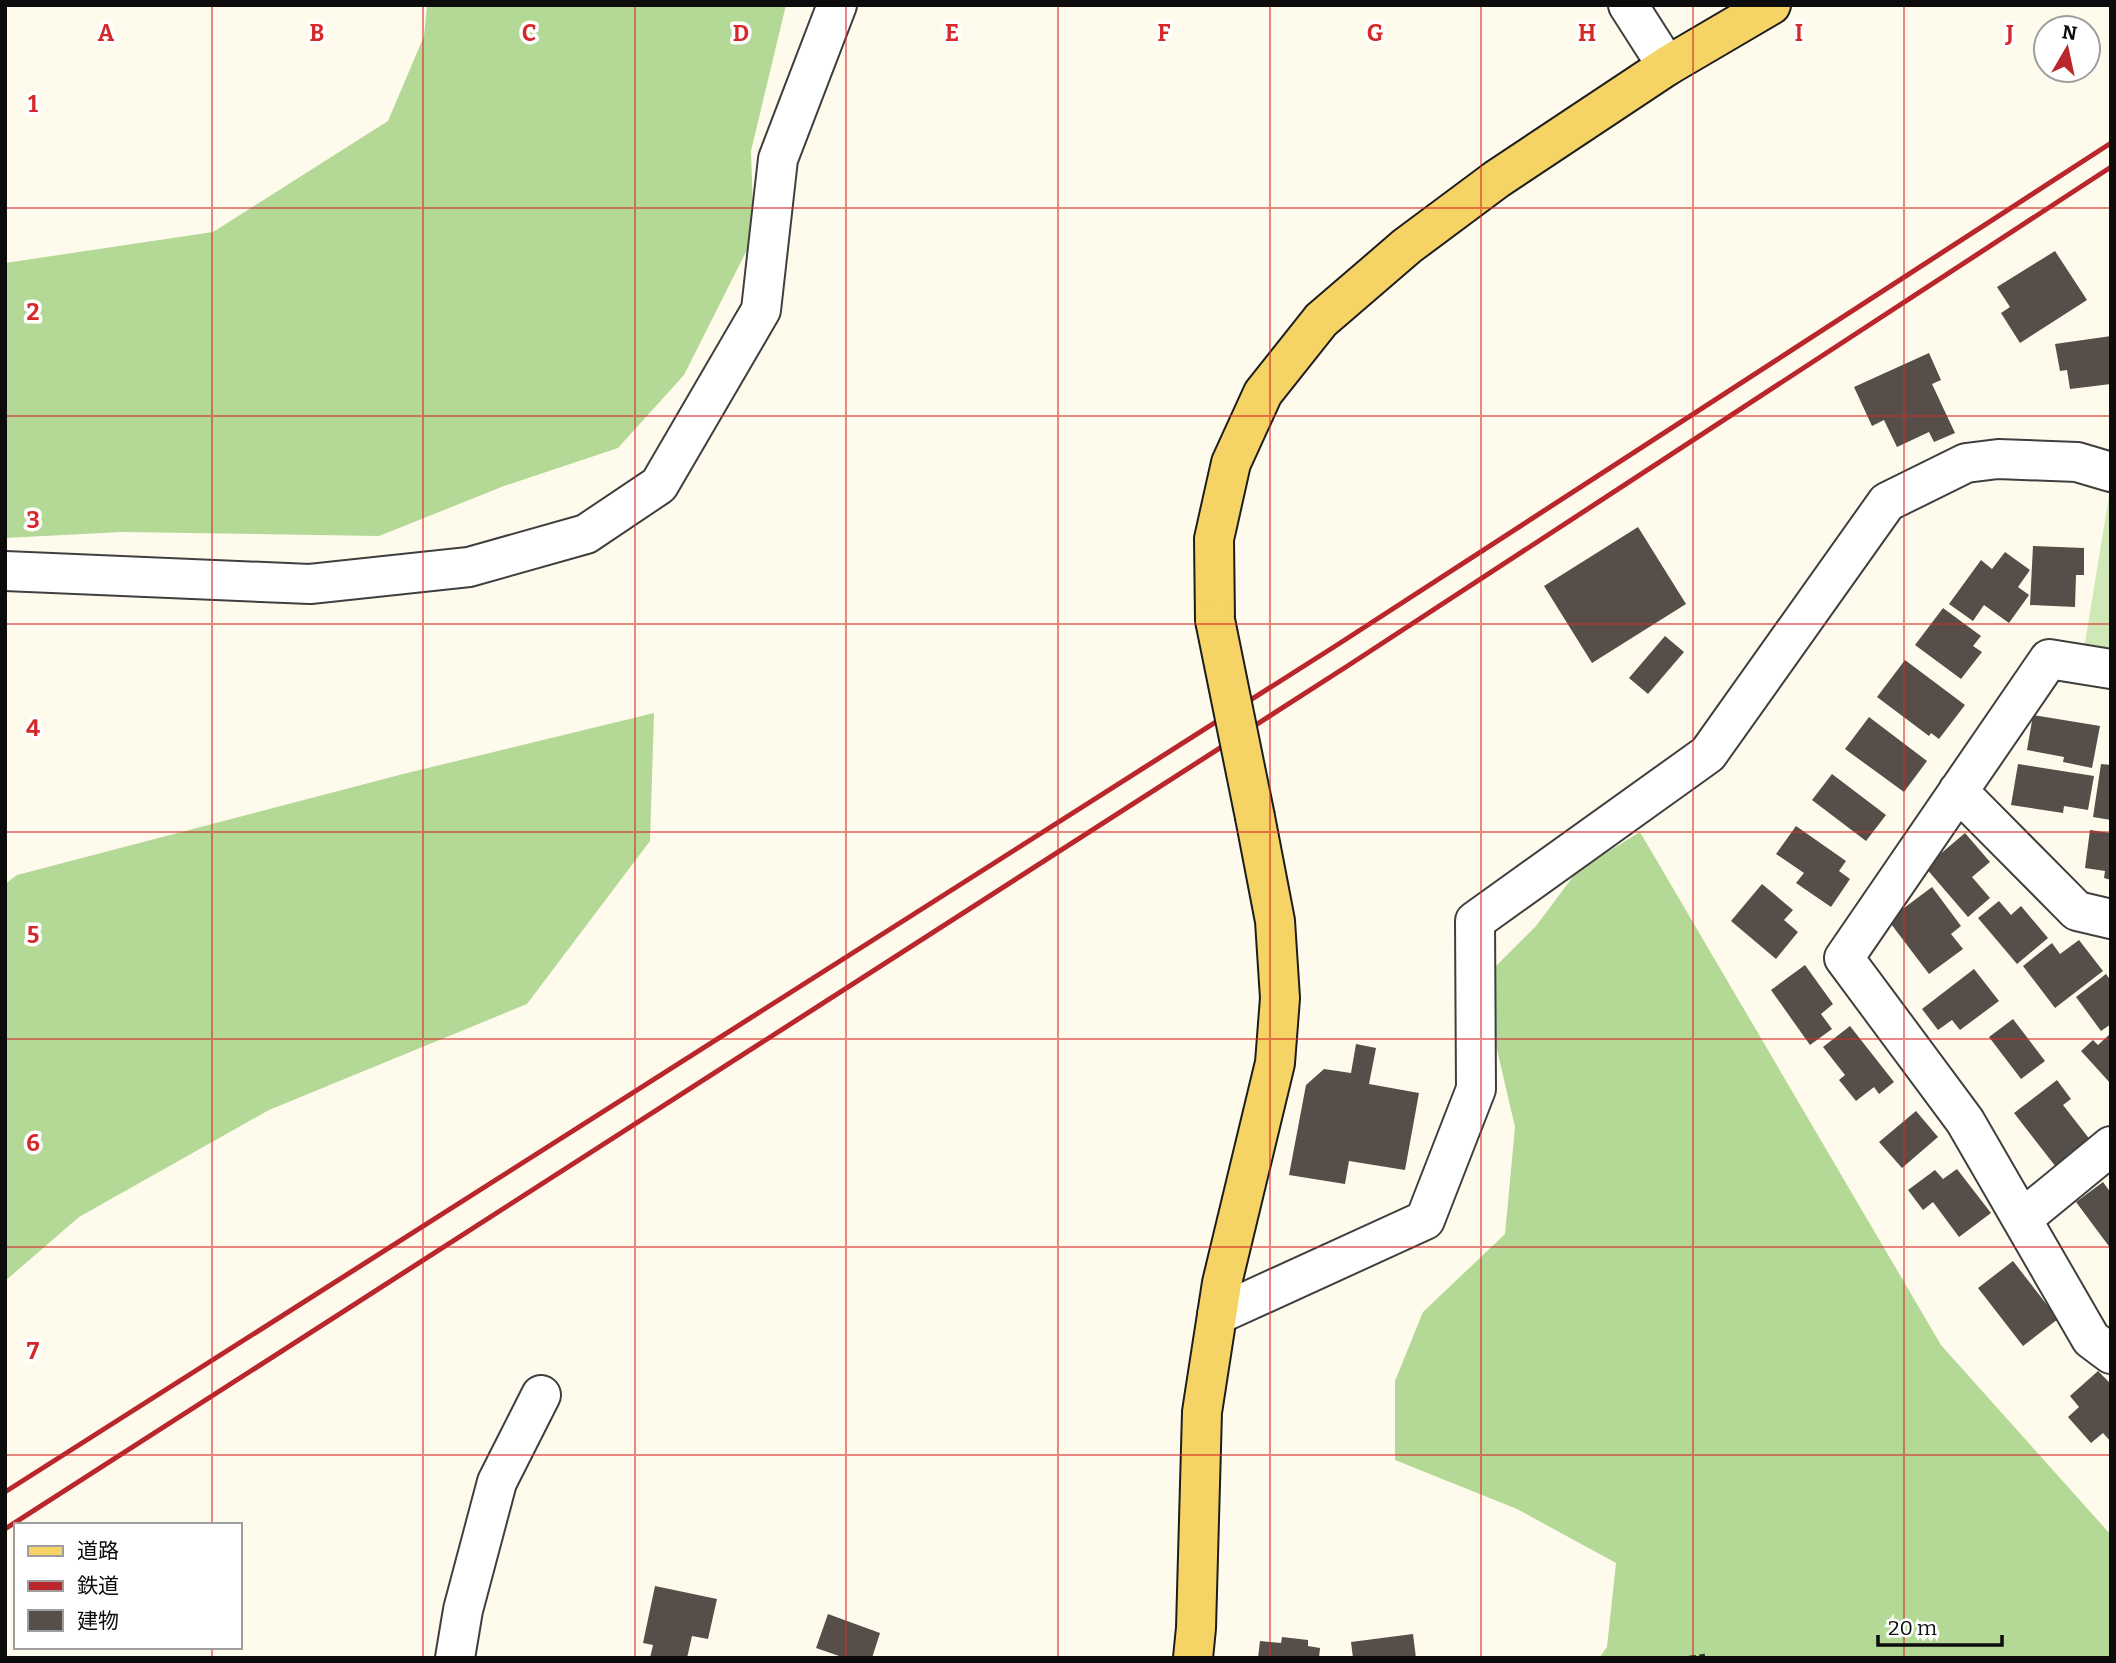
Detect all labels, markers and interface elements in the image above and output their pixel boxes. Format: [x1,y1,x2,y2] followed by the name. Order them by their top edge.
[2032,14,2102,84] north arrow
[98,19,115,47] text: A
[310,19,324,47] text: B
[522,19,536,47] text: C
[733,19,749,47] text: D
[945,19,959,47] text: E
[1158,19,1171,47] text: F
[1367,19,1384,47] text: G
[1578,19,1596,47] text: H
[1795,19,1803,47] text: I
[2004,19,2014,47] text: J
[2061,20,2079,45] text: N
[28,90,38,118] text: 1
[27,298,40,326] text: 2
[26,506,40,534] text: 3
[26,714,40,742] text: 4
[27,921,39,949] text: 5
[26,1129,40,1157] text: 6
[27,1337,40,1365] text: 7
[14,1523,242,1649] legend
[77,1538,119,1564] text: 道路
[77,1573,119,1599] text: 鉄道
[1878,1604,2002,1648] scale bar
[77,1608,119,1634] text: 建物
[1888,1615,1937,1641] text: 20 m

